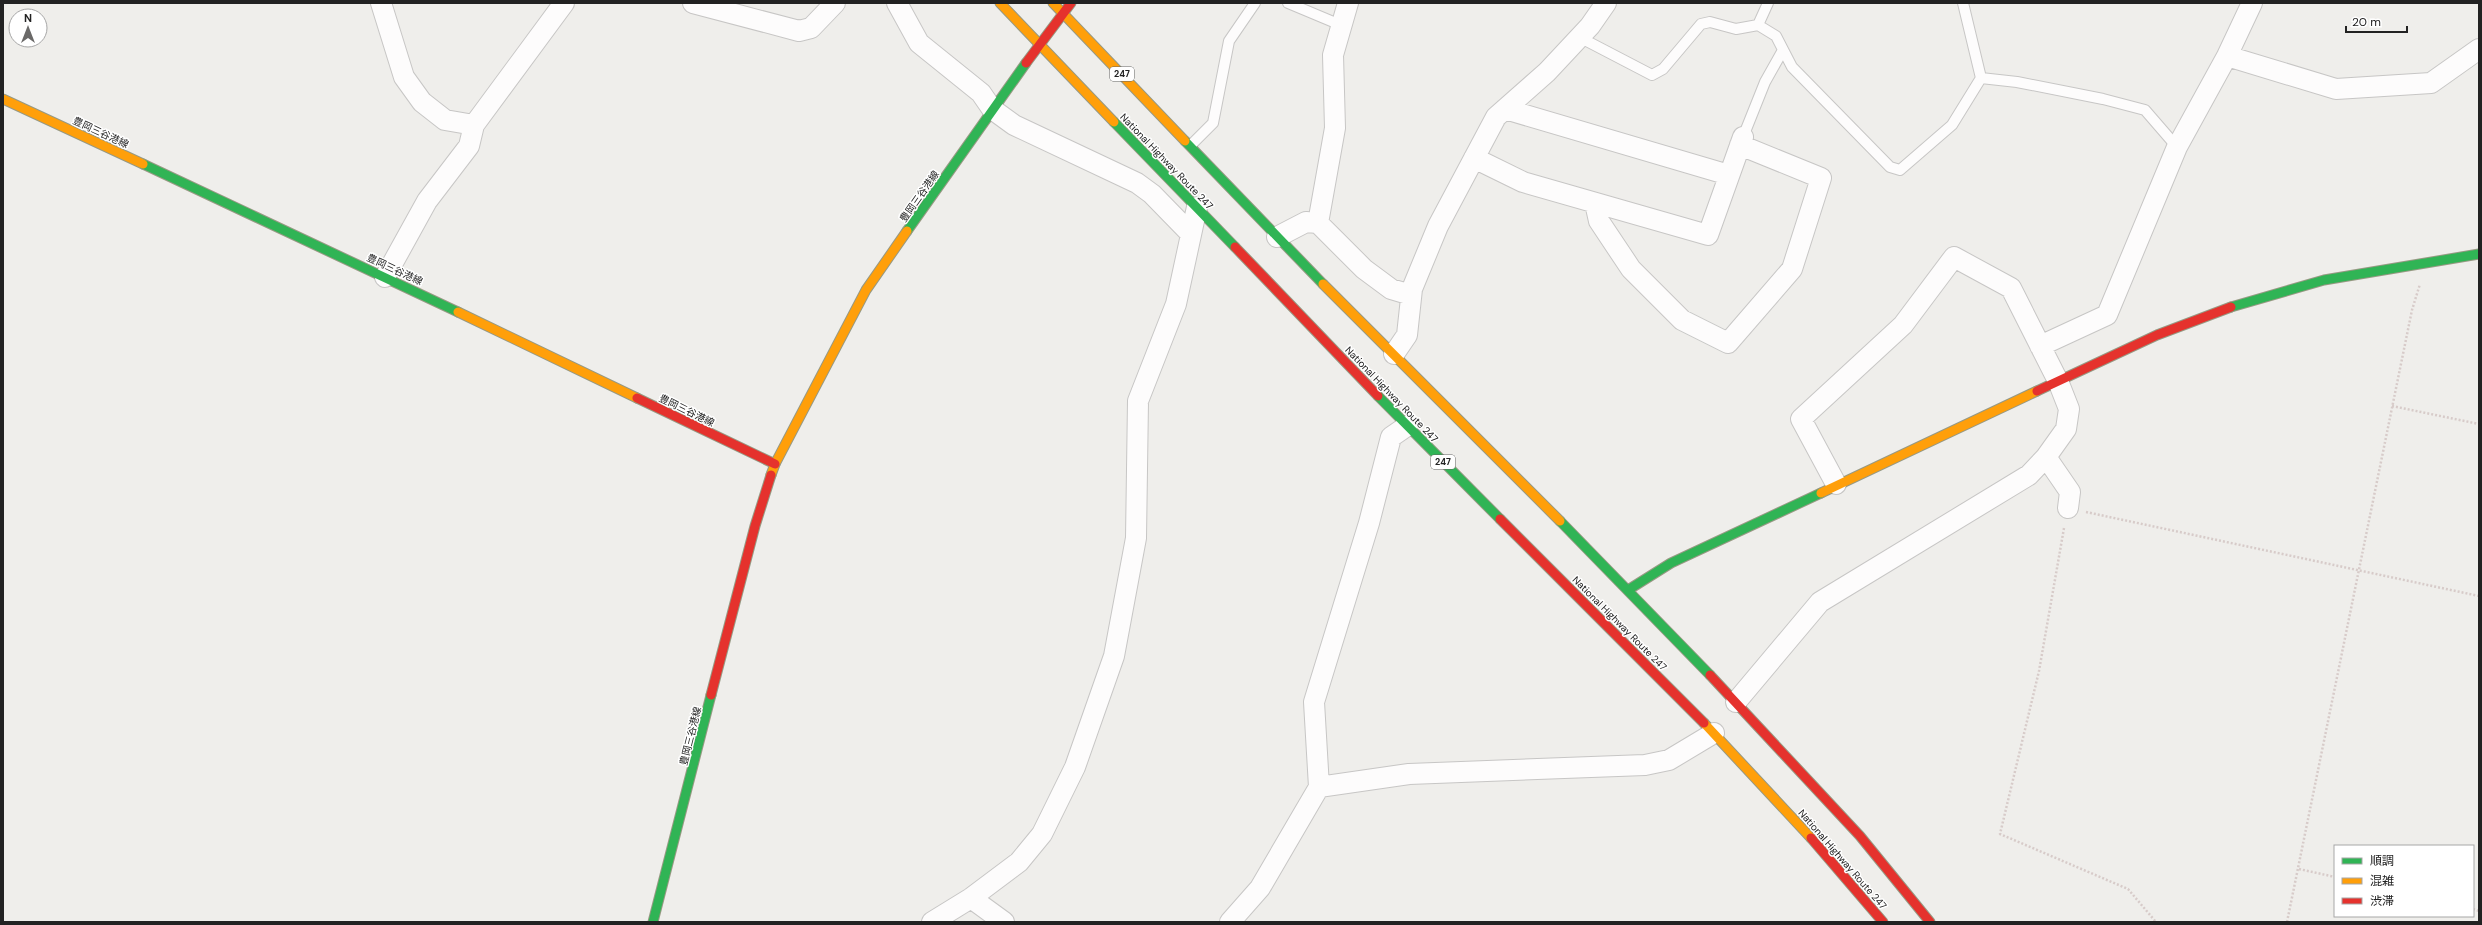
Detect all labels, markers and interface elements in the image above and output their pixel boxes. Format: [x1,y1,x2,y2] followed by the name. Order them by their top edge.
[8,8,48,48] north arrow
[2346,8,2407,34] scale bar
[24,11,32,25] text: N
[2352,14,2381,30] text: 20 m
[1110,67,1134,81] road number: 247
[1117,111,1216,212] street label: National Highway Route 247
[71,114,131,151] street label: 豊岡三谷港線
[897,168,942,225] street label: 豊岡三谷港線
[365,251,425,288] street label: 豊岡三谷港線
[1342,344,1441,445] street label: National Highway Route 247
[657,391,717,429] street label: 豊岡三谷港線
[1431,455,1455,469] road number: 247
[1570,573,1670,673] street label: National Highway Route 247
[677,705,704,767] street label: 豊岡三谷港線
[1796,807,1890,912] street label: National Highway Route 247
[2334,845,2474,917] legend
[2370,853,2394,869] text: 順調
[2370,873,2394,889] text: 混雑
[2370,893,2394,909] text: 渋滞

